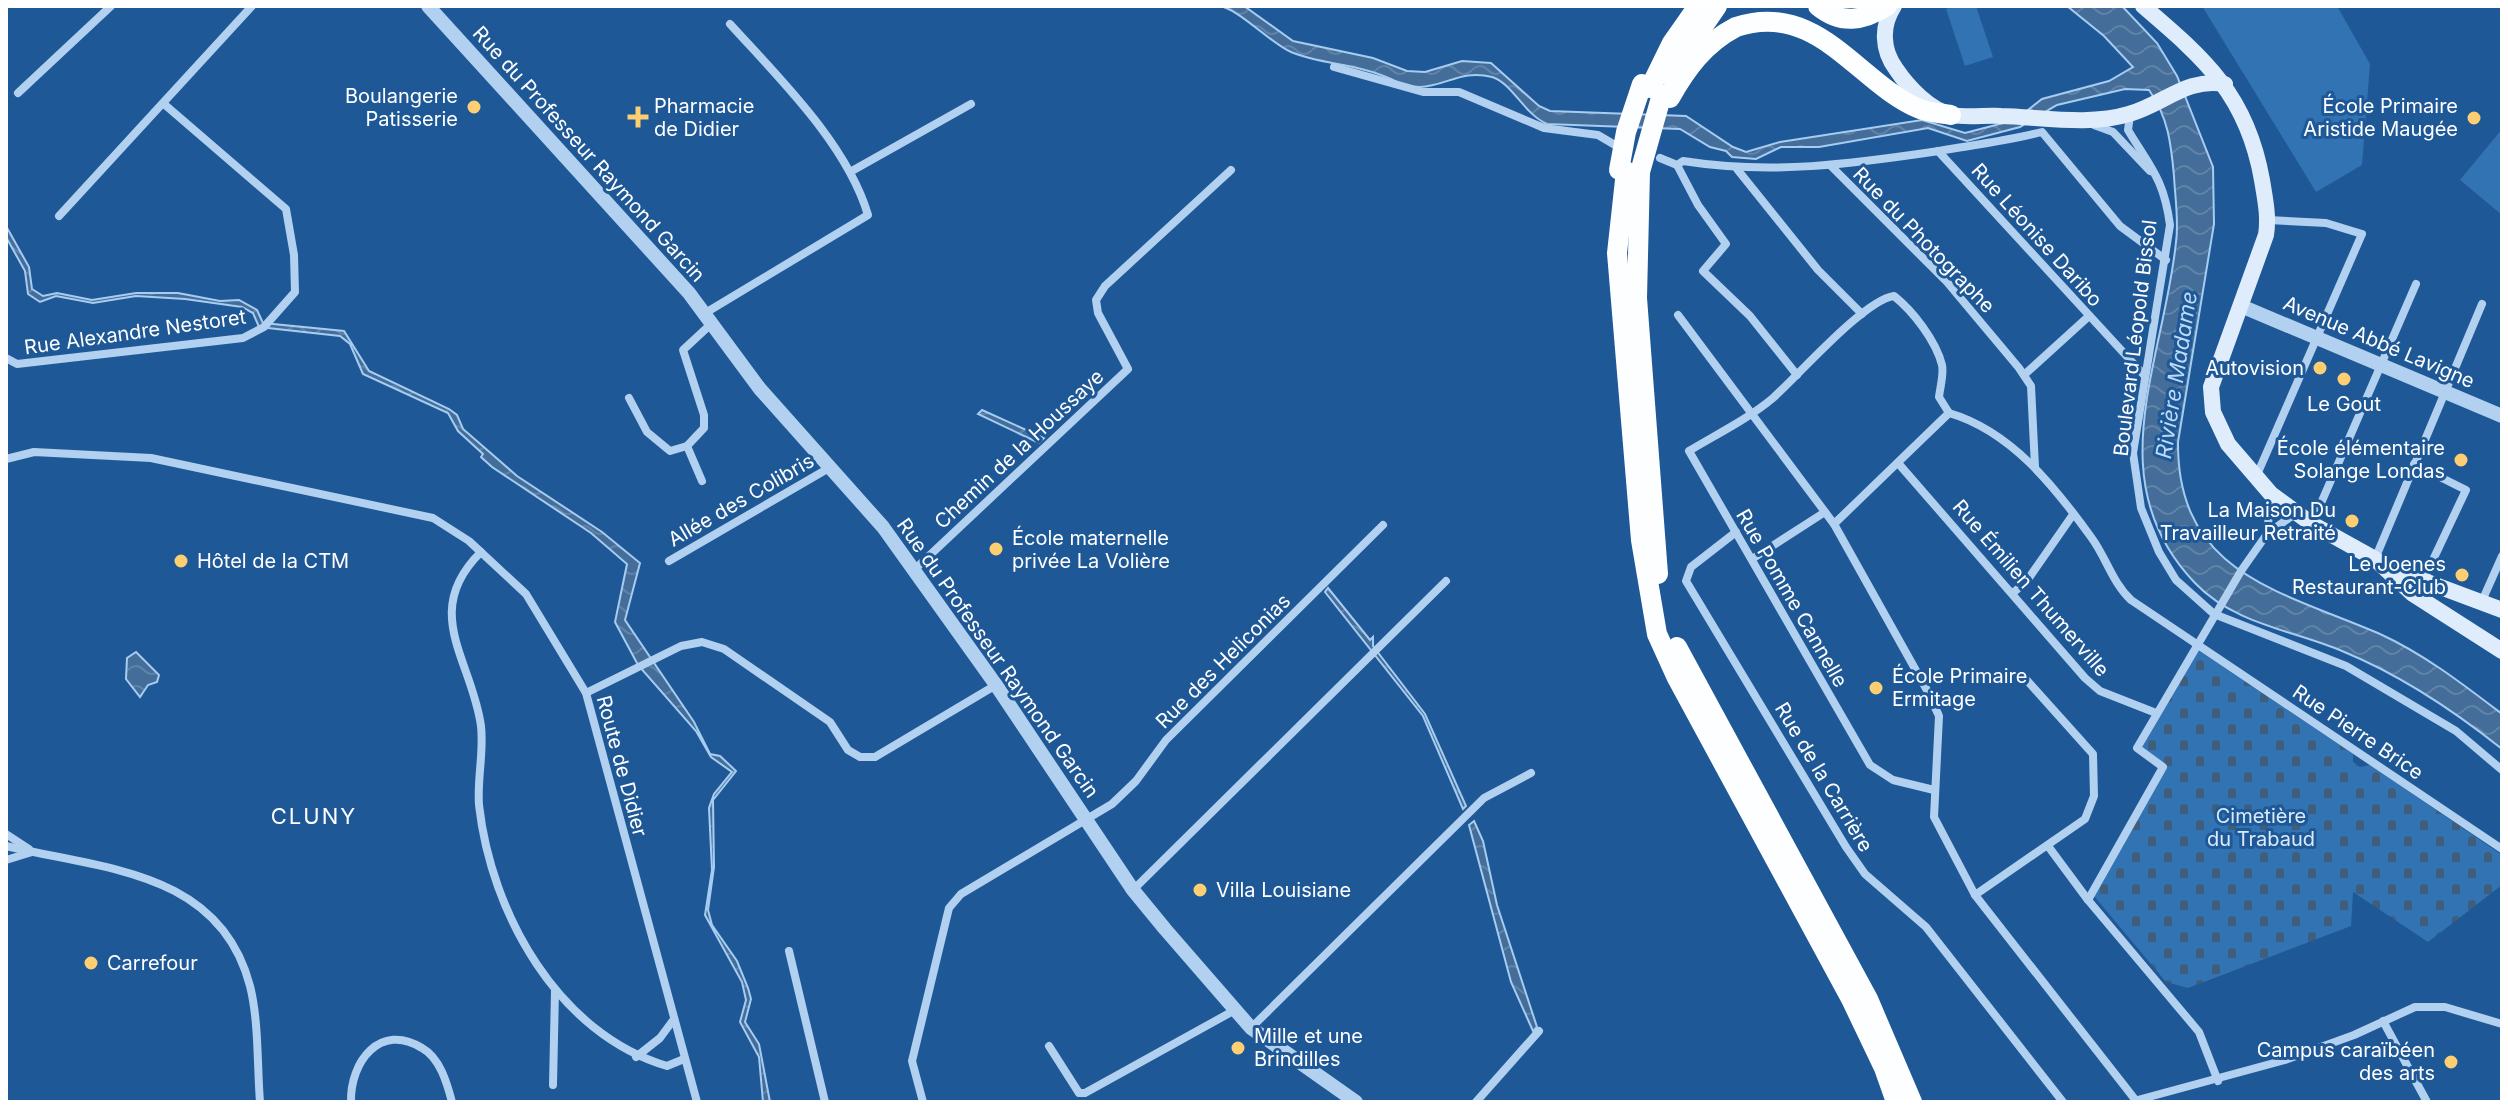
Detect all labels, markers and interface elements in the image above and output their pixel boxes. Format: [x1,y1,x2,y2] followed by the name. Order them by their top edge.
[468,21,710,287] street label: Rue du Professeur Raymond Garcin
[345,84,458,131] place label: Boulangerie Patisserie
[2303,93,2458,141] place label: École Primaire Aristide Maugée
[654,94,754,141] place label: Pharmacie de Didier
[465,98,483,116] marker: Boulangerie Patisserie
[629,108,647,126] marker: Pharmacie de Didier
[2465,109,2483,127] marker: École Primaire Aristide Maugée
[1967,159,2107,311] street label: Rue Léonise Daribo
[1848,162,2000,318] street label: Rue du Photographe
[2109,218,2161,458] street label: Boulevard Léopold Bissol
[2150,290,2202,460] water label: Rivière Madame
[2280,291,2478,393] street label: Avenue Abbé Lavigne
[23,304,248,359] street label: Rue Alexandre Nestoret
[2205,356,2304,380] place label: Autovision
[2311,359,2329,377] marker: Autovision
[929,364,1109,534] street label: Chemin de la Houssaye
[2335,370,2353,388] marker: Le Gout
[2307,392,2381,416] place label: Le Gout
[2277,435,2445,483] place label: École élémentaire Solange Londas
[664,449,818,551] street label: Allée des Colibris
[2452,451,2470,469] marker: École élémentaire Solange Londas
[1948,494,2115,681] street label: Rue Émilien Thumerville
[2160,498,2336,545] place label: La Maison Du Travailleur Retraité
[1731,505,1853,691] street label: Rue Pomme Cannelle
[2343,512,2361,530] marker: La Maison Du Travailleur Retraité
[892,514,1104,802] street label: Rue du Professeur Raymond Garcin
[1012,525,1170,573] place label: École maternelle privée La Volière
[987,540,1005,558] marker: École maternelle privée La Volière
[197,549,349,573] place label: Hôtel de la CTM
[172,552,190,570] marker: Hôtel de la CTM
[2292,552,2446,599] place label: Le Joenes Restaurant-Club
[2453,566,2471,584] marker: Le Joenes Restaurant-Club
[1151,589,1295,733] street label: Rue des Heliconias
[1892,663,2027,711] place label: École Primaire Ermitage
[1867,679,1885,697] marker: École Primaire Ermitage
[2288,679,2428,785] street label: Rue Pierre Brice
[592,693,652,840] street label: Route de Didier
[1770,698,1878,856] street label: Rue de la Carrière
[271,803,357,829] district label: CLUNY
[2207,804,2315,851] park label: Cimetière du Trabaud
[1216,878,1351,902] place label: Villa Louisiane
[1191,881,1209,899] marker: Villa Louisiane
[107,951,198,975] place label: Carrefour
[82,954,100,972] marker: Carrefour
[1254,1024,1363,1071] place label: Mille et une Brindilles
[2257,1038,2435,1085] place label: Campus caraïbéen des arts
[1229,1039,1247,1057] marker: Mille et une Brindilles
[2442,1053,2460,1071] marker: Campus caraïbéen des arts

